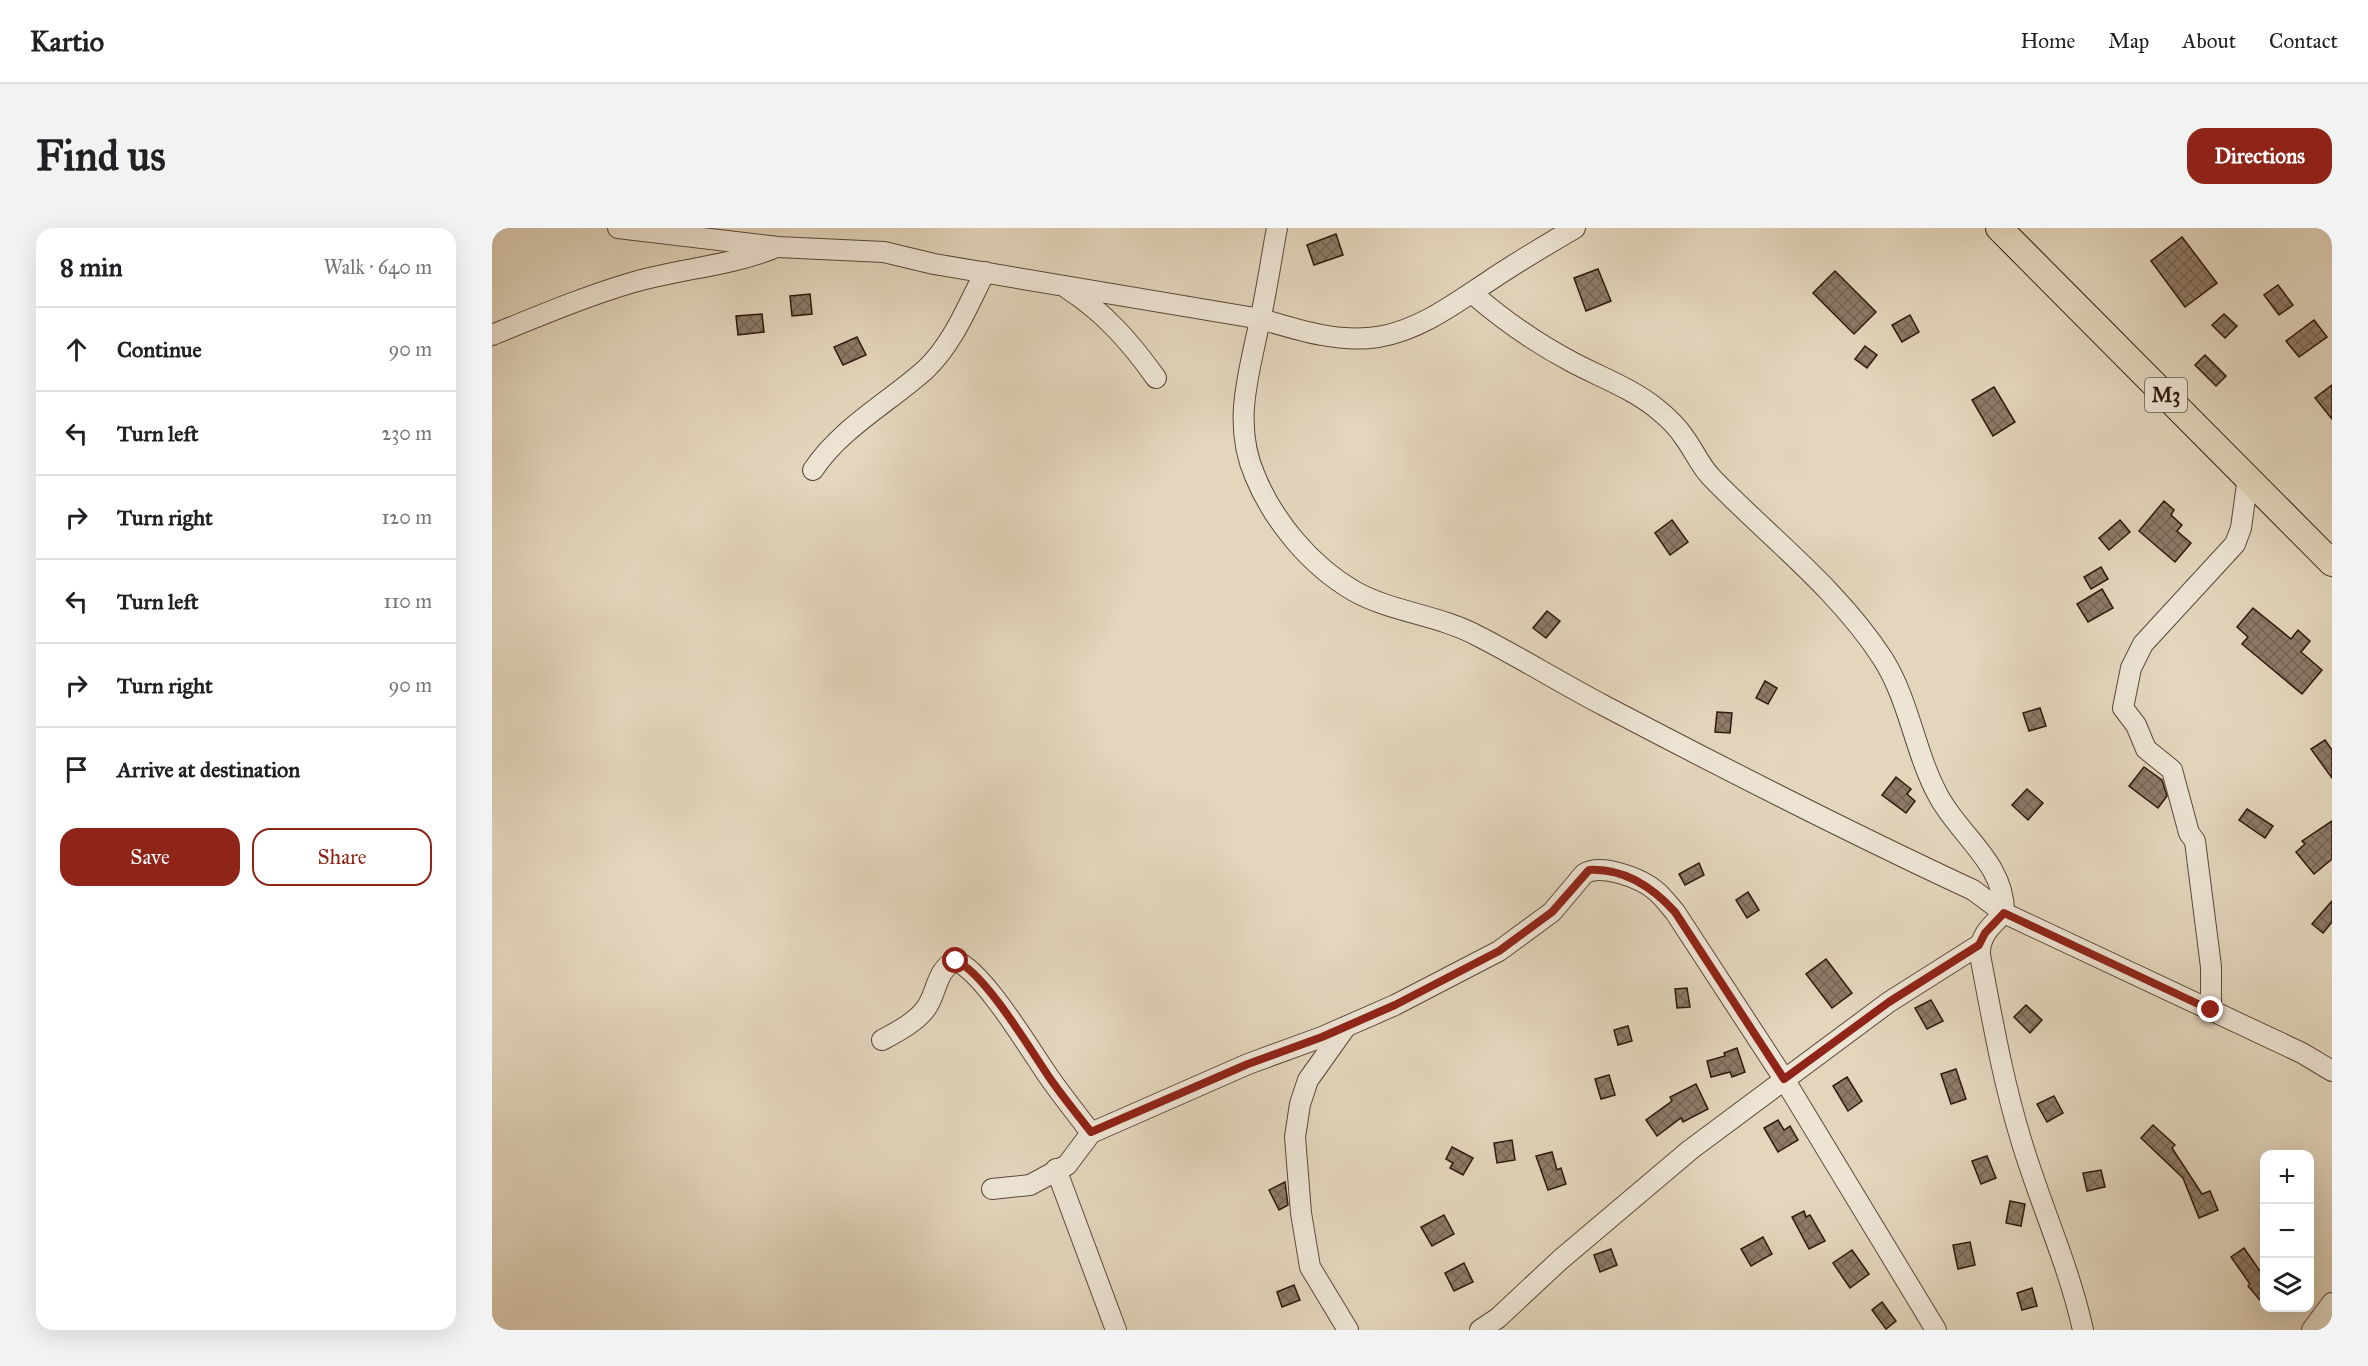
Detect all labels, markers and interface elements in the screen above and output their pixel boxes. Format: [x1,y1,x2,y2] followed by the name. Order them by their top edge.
[30,24,104,59] text: Kartio
[2020,28,2075,54] text: Home
[2108,28,2149,54] text: Map
[2182,28,2236,54] text: About
[2269,28,2338,54] text: Contact
[2187,128,2332,184] button: Directions
[36,130,166,182] text: Find us
[60,251,123,283] text: 8 min
[324,255,432,279] text: Walk · 640 m
[60,333,93,366] icon: ahead
[117,336,202,363] text: Continue
[389,337,432,361] text: 90 m
[2145,378,2187,412] road number: M3
[60,417,93,450] icon: left
[117,420,199,447] text: Turn left
[381,421,432,445] text: 230 m
[60,501,93,534] icon: right
[117,504,213,531] text: Turn right
[381,505,432,529] text: 120 m
[60,585,93,618] icon: left
[117,588,199,615] text: Turn left
[384,589,432,613] text: 110 m
[60,669,93,702] icon: right
[117,672,213,699] text: Turn right
[389,673,432,697] text: 90 m
[60,753,93,786] icon: arrive
[117,756,300,783] text: Arrive at destination
[60,828,240,886] button: Save
[252,828,432,886] button: Share
[942,947,968,973] route start
[2197,996,2223,1022] route end
[2260,1150,2314,1312] map controls
[2260,1150,2314,1204] button: +
[2260,1204,2314,1258] button: −
[2260,1258,2314,1312] button: layers

